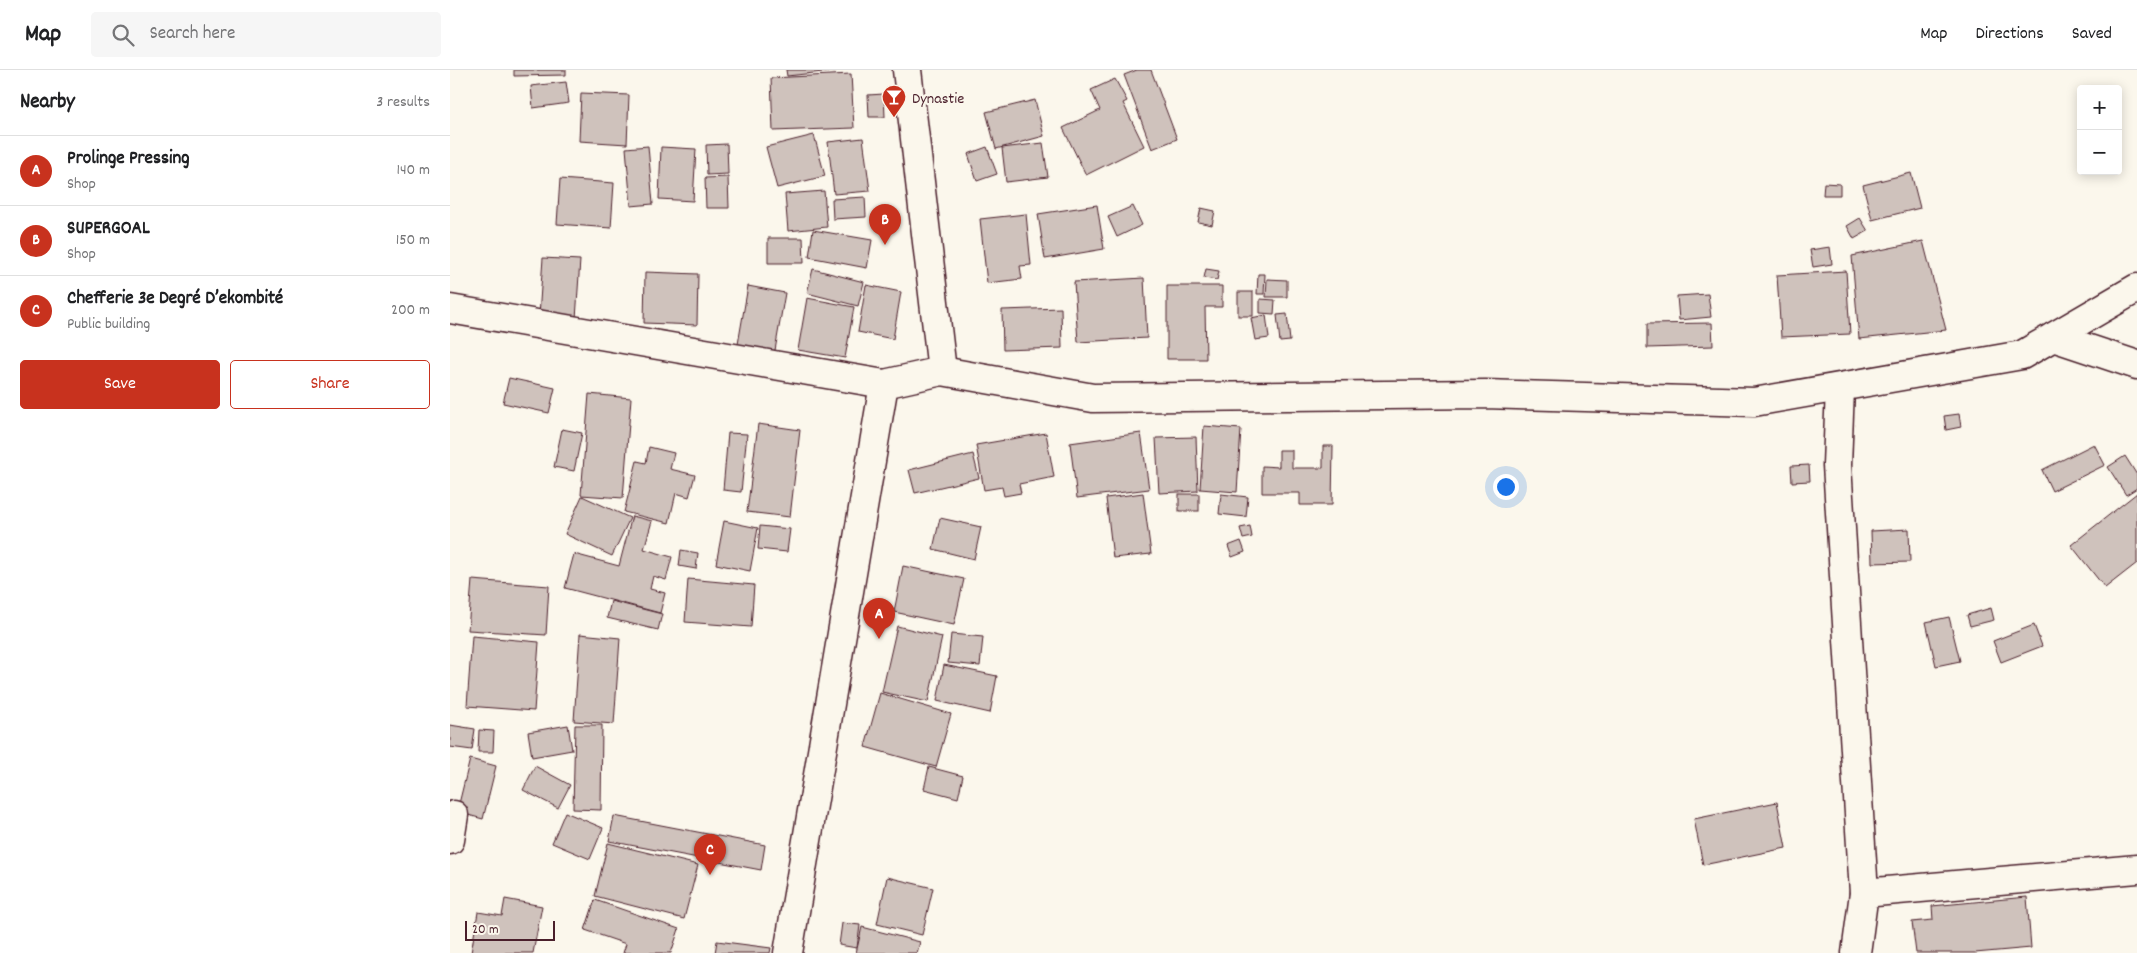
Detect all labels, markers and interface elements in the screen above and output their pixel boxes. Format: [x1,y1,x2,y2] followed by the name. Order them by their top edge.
[91,12,441,57] search box
[25,18,61,52] text: Map
[109,21,137,49] icon: search
[149,21,235,48] text: Search here
[1920,22,1947,47] text: Map
[1975,22,2044,47] text: Directions
[2072,22,2112,47] text: Saved
[881,84,907,118] bar icon: Dynastie
[2077,85,2122,175] map controls
[2077,85,2122,130] button: +
[20,88,75,118] text: Nearby
[912,88,964,111] place label: Dynastie
[376,91,430,114] text: 3 results
[2077,130,2122,175] button: −
[67,146,190,173] text: Prolinge Pressing
[32,159,40,182] text: A
[396,159,430,182] text: 140 m
[67,173,96,196] text: Shop
[869,204,901,245] pin: B
[67,216,150,243] text: SUPERGOAL
[32,229,40,252] text: B
[396,229,430,252] text: 150 m
[67,243,96,266] text: Shop
[67,286,283,313] text: Chefferie 3e Degré D’ekombité
[32,299,40,322] text: C
[391,299,430,322] text: 200 m
[67,313,150,336] text: Public building
[20,360,220,409] button: Save
[230,360,430,409] button: Share
[1493,474,1519,500] your location
[863,598,895,639] pin: A
[694,834,726,875] pin: C
[465,918,555,941] scale bar
[472,920,499,940] text: 20 m

